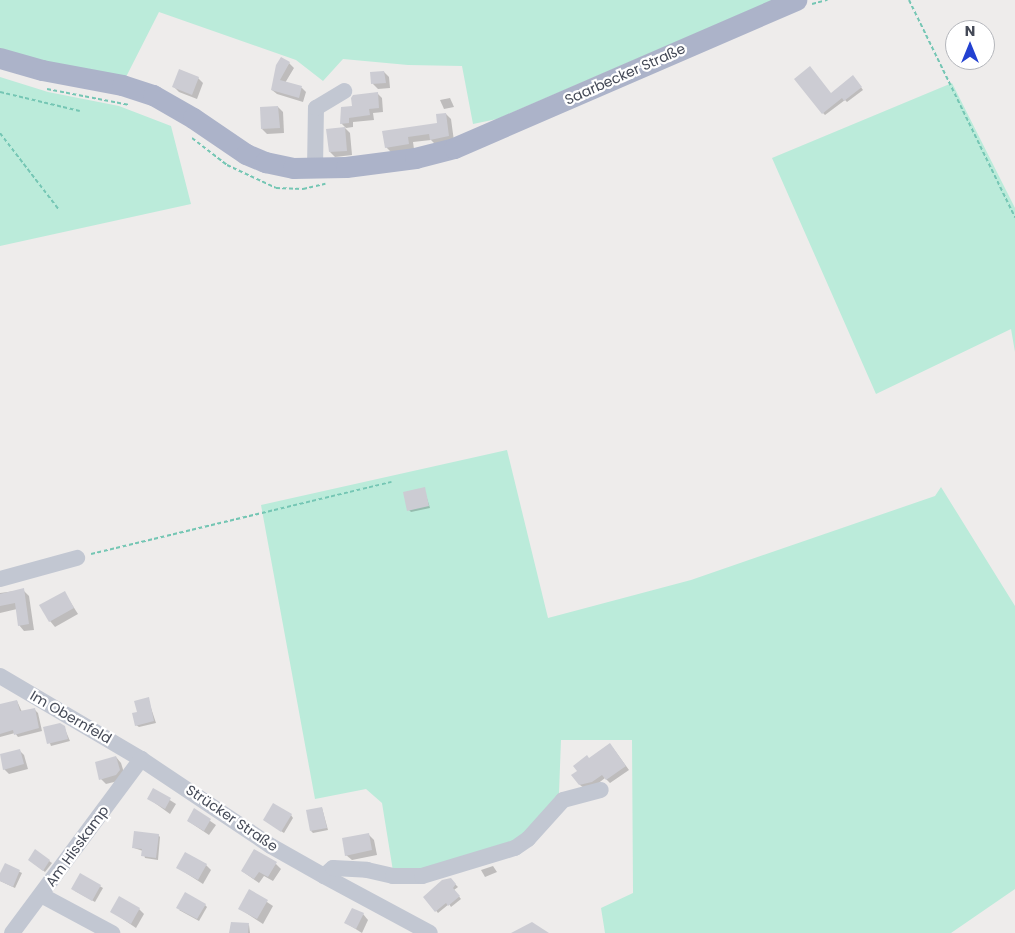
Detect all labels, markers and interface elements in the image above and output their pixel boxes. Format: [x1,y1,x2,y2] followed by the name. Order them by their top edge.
[945,20,995,70] north arrow
[965,21,975,41] text: N
[562,40,688,108] street label: Saarbecker Straße
[27,687,115,747] street label: Im Obernfeld
[183,781,281,855] street label: Strücker Straße
[42,802,112,890] street label: Am Hisskamp

